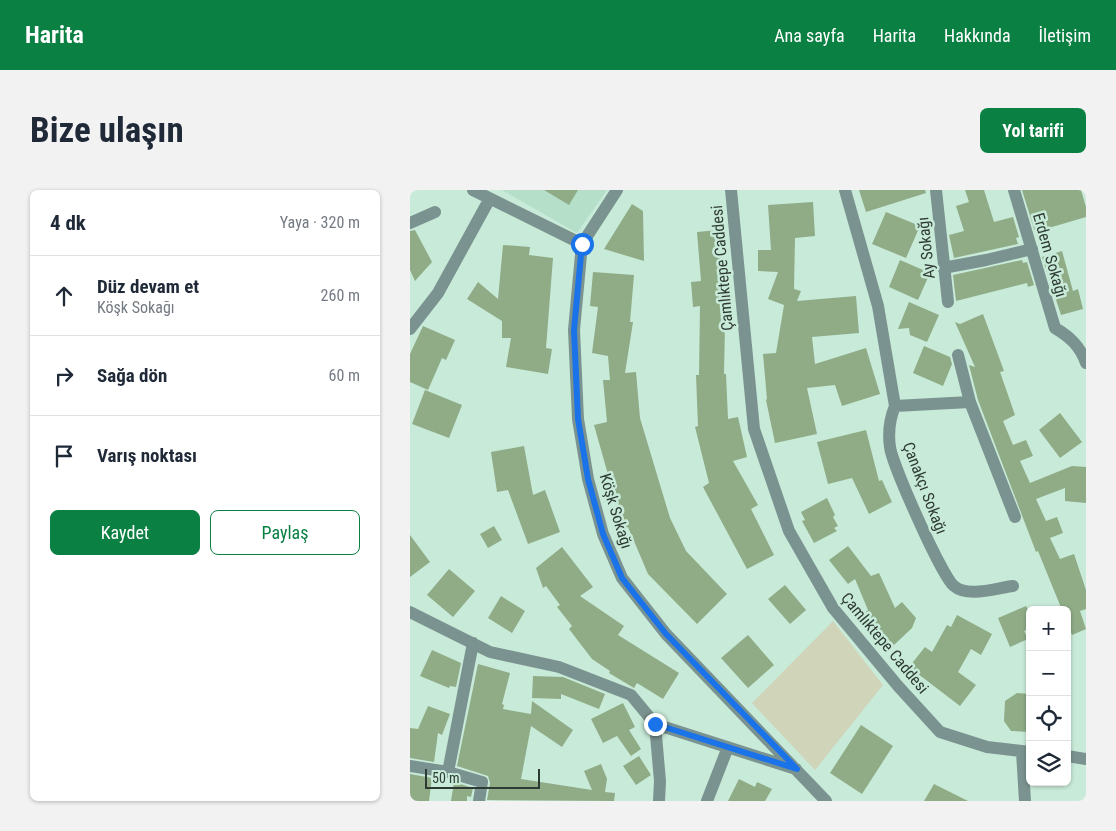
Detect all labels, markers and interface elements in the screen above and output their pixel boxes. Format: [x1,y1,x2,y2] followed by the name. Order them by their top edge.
[25,21,84,49] text: Harita
[774,25,845,46] text: Ana sayfa
[873,25,916,46] text: Harita
[944,25,1011,46] text: Hakkında
[1039,25,1091,46] text: İletişim
[980,108,1086,153] button: Yol tarifi
[30,110,184,151] text: Bize ulaşın
[707,205,737,331] street label: Çamlıktepe Caddesi
[50,211,86,235] text: 4 dk
[1029,211,1071,299] street label: Erdem Sokağı
[280,213,360,232] text: Yaya · 320 m
[913,216,939,280] street label: Ay Sokağı
[571,233,594,256] route start
[97,275,199,298] text: Düz devam et
[50,282,78,310] icon: ahead
[321,286,360,305] text: 260 m
[97,298,175,317] text: Köşk Sokağı
[50,362,78,390] icon: right
[97,364,167,387] text: Sağa dön
[328,366,360,385] text: 60 m
[899,439,951,537] street label: Çanakçı Sokağı
[50,442,78,470] icon: arrive
[97,444,197,467] text: Varış noktası
[596,471,636,551] street label: Köşk Sokağı
[50,510,200,555] button: Kaydet
[210,510,360,555] button: Paylaş
[837,589,933,697] street label: Çamlıktepe Caddesi
[1026,606,1071,786] map controls
[1026,606,1071,651] button: +
[1026,651,1071,696] button: −
[1026,696,1071,741] button: locate
[644,713,667,736] route end
[1026,741,1071,786] button: layers
[425,766,540,789] scale bar
[432,770,460,786] text: 50 m

